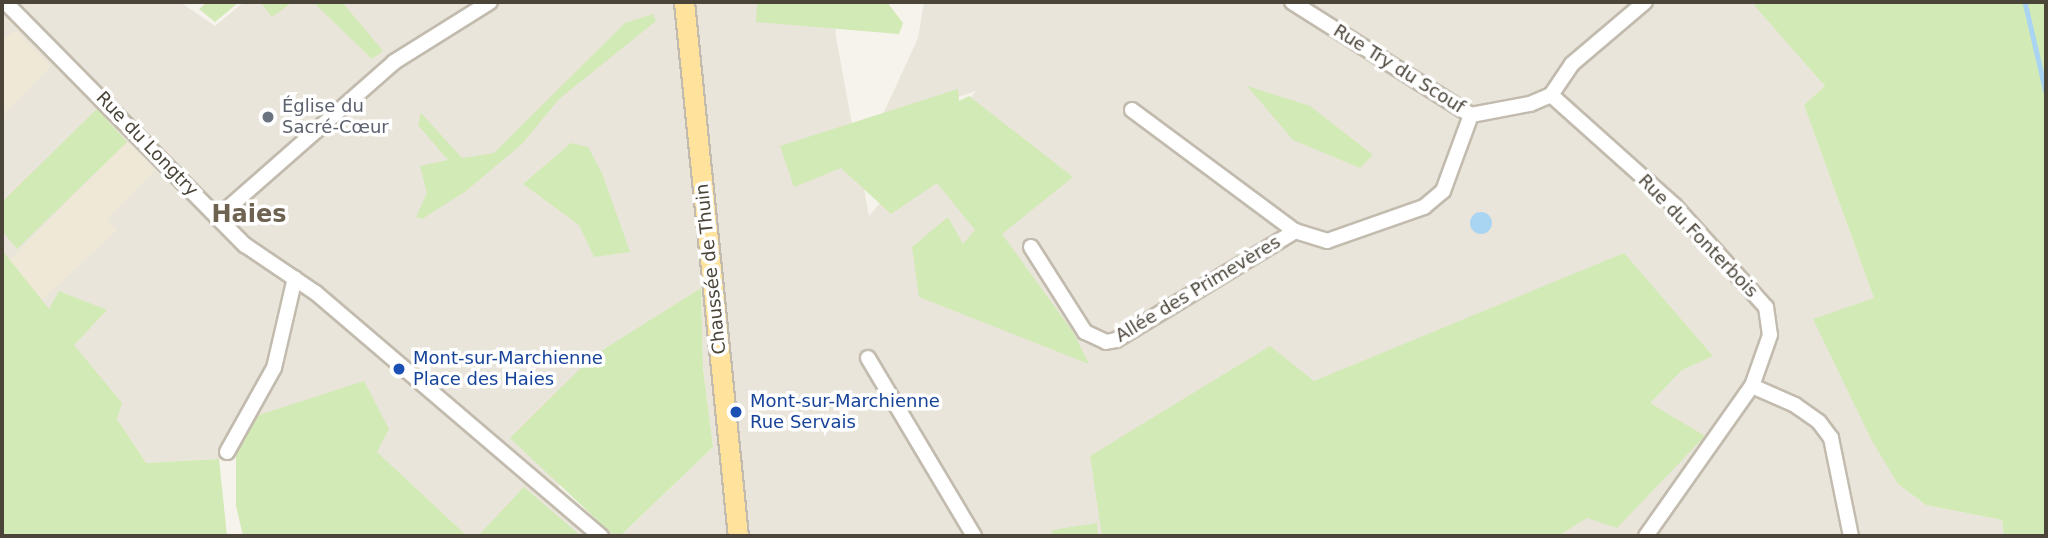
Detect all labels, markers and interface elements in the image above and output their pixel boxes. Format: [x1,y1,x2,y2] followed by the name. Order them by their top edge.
[1329,20,1469,118] street label: Rue Try du Scouf
[92,87,202,201] street label: Rue du Longtry
[282,96,389,138] place label: Église du Sacré-Cœur
[260,109,276,125] marker: Église du Sacré-Cœur
[1634,170,1762,302] street label: Rue du Fonterbois
[691,183,731,355] street label: Chaussée de Thuin
[211,201,287,229] district label: Haies
[1112,231,1284,347] street label: Allée des Primevères
[413,348,603,390] place label: Mont-sur-Marchienne Place des Haies
[391,361,407,377] marker: Mont-sur-Marchienne Place des Haies
[750,391,940,434] place label: Mont-sur-Marchienne Rue Servais
[728,404,744,420] marker: Mont-sur-Marchienne Rue Servais

